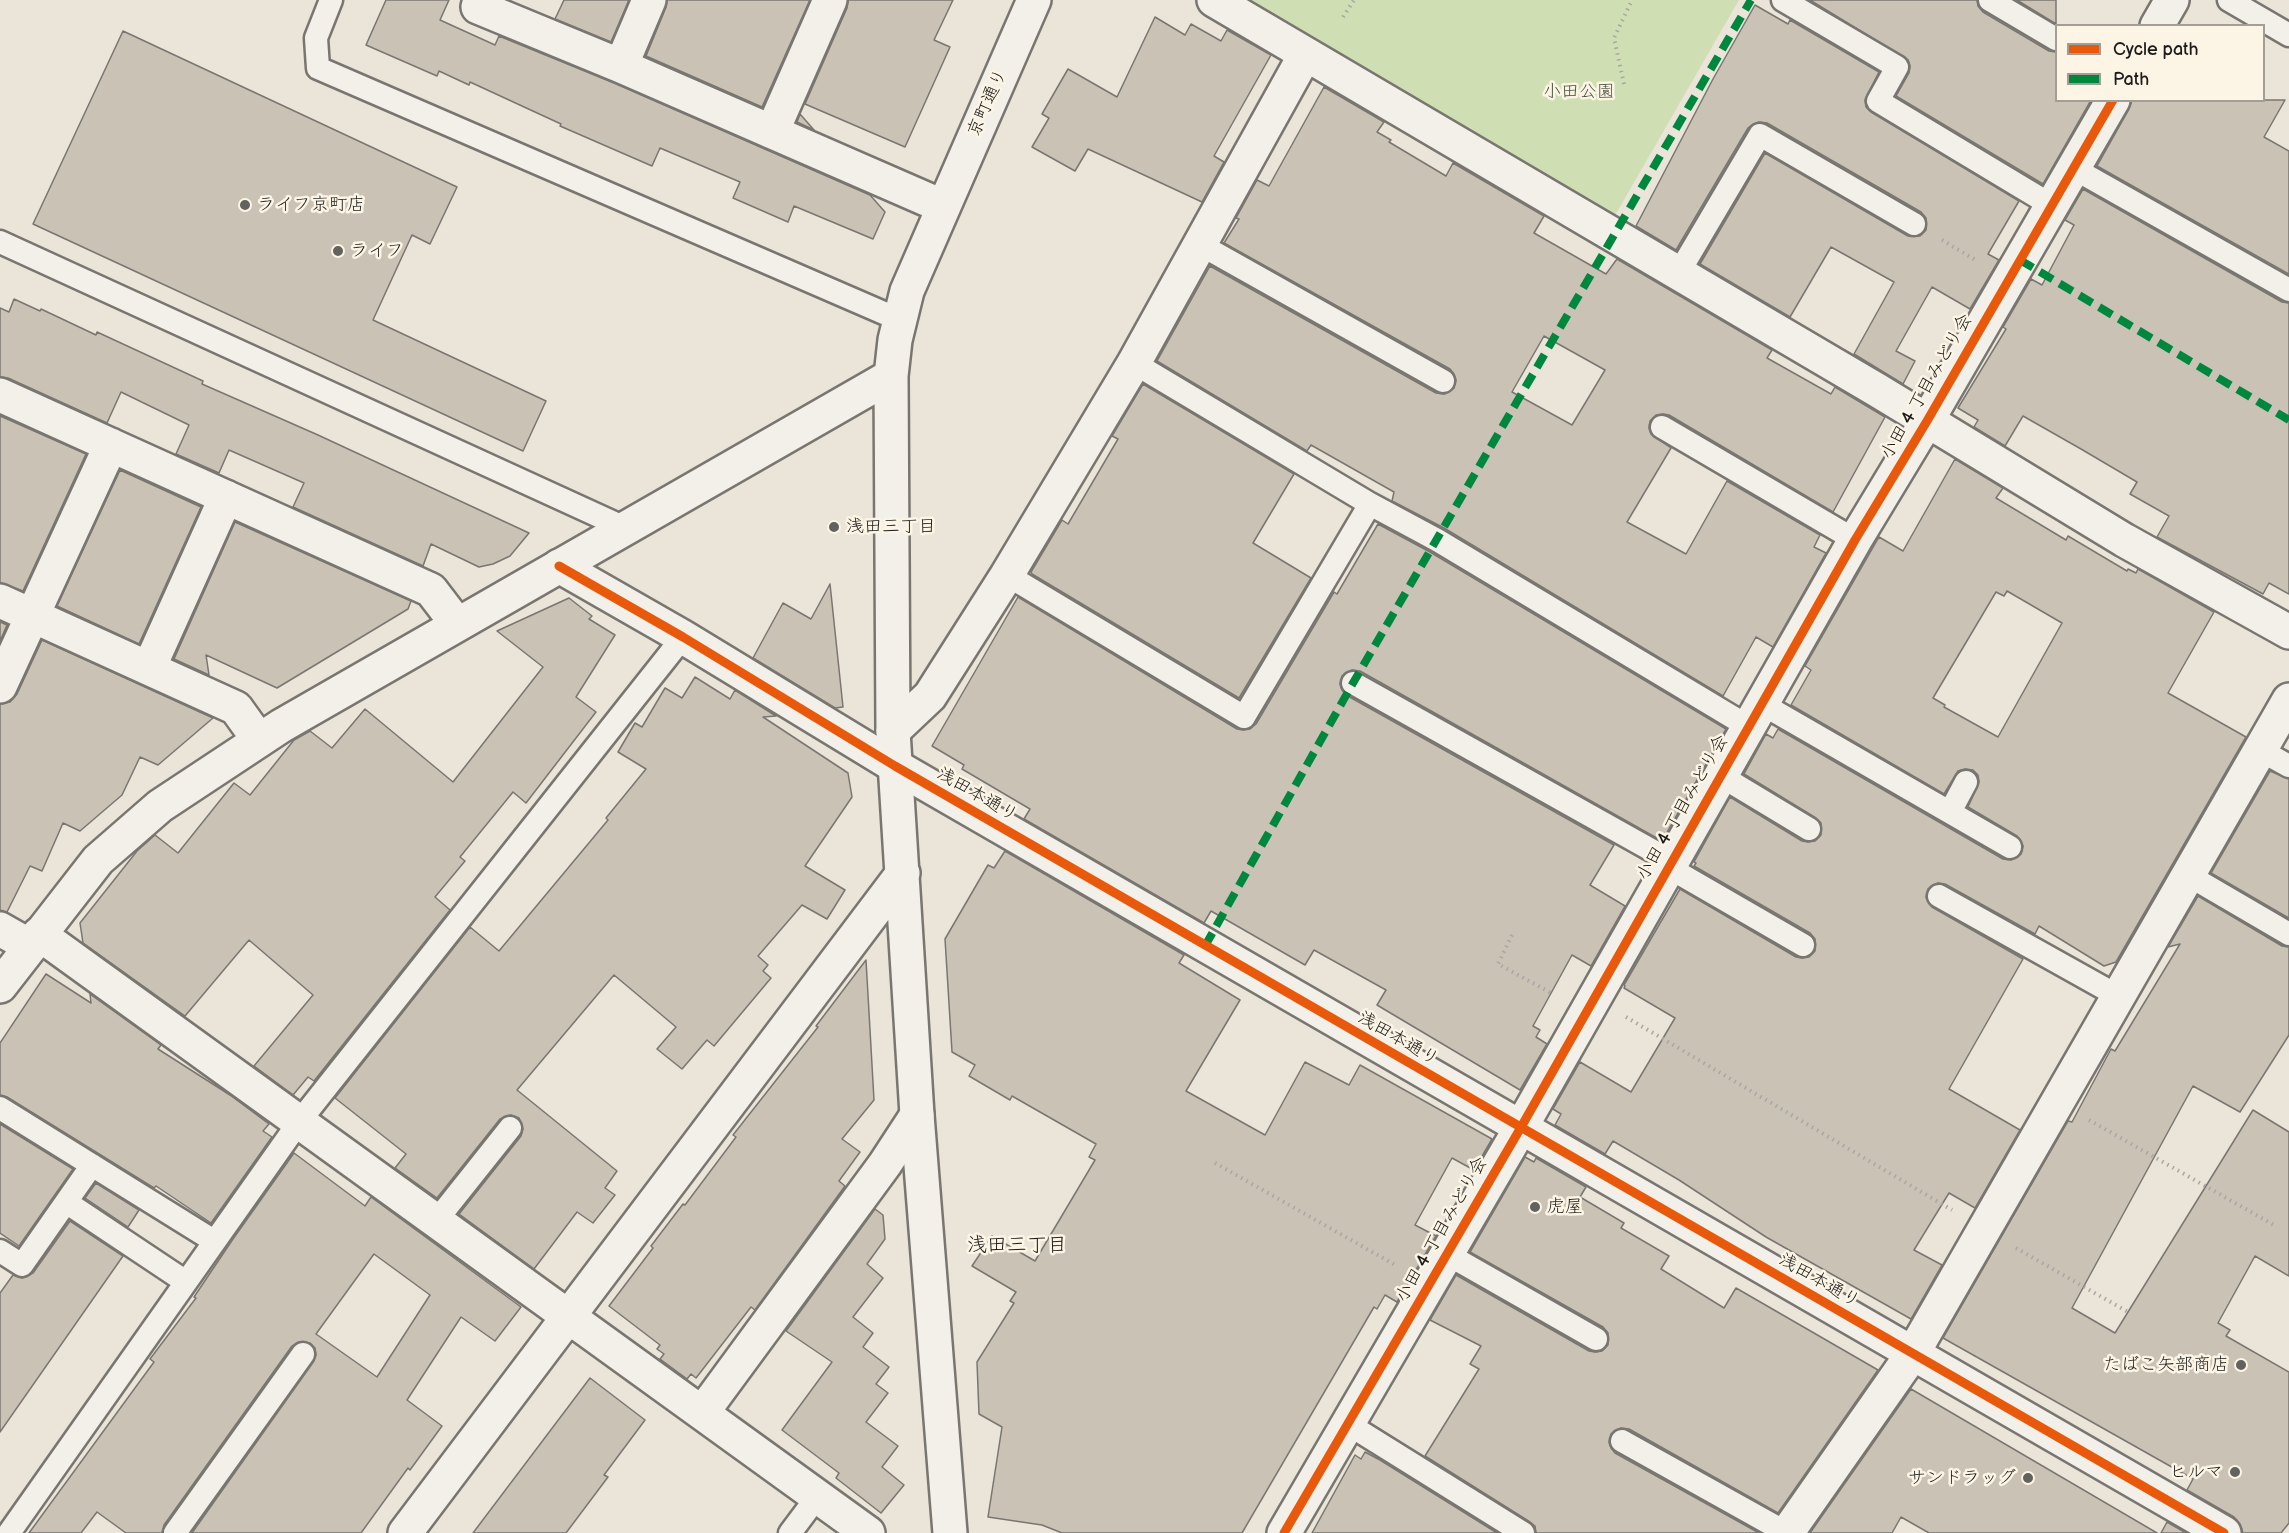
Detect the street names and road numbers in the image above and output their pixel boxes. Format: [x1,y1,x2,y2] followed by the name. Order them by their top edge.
[963,66,1013,140] street label: 京町通り
[1876,310,1978,464] street label: 小田 4 丁目みどり会
[1632,731,1734,885] street label: 小田 4 丁目みどり会
[933,763,1021,827] street label: 浅田本通り
[1354,1007,1442,1071] street label: 浅田本通り
[1391,1153,1493,1307] street label: 小田 4 丁目みどり会
[1775,1249,1863,1313] street label: 浅田本通り

